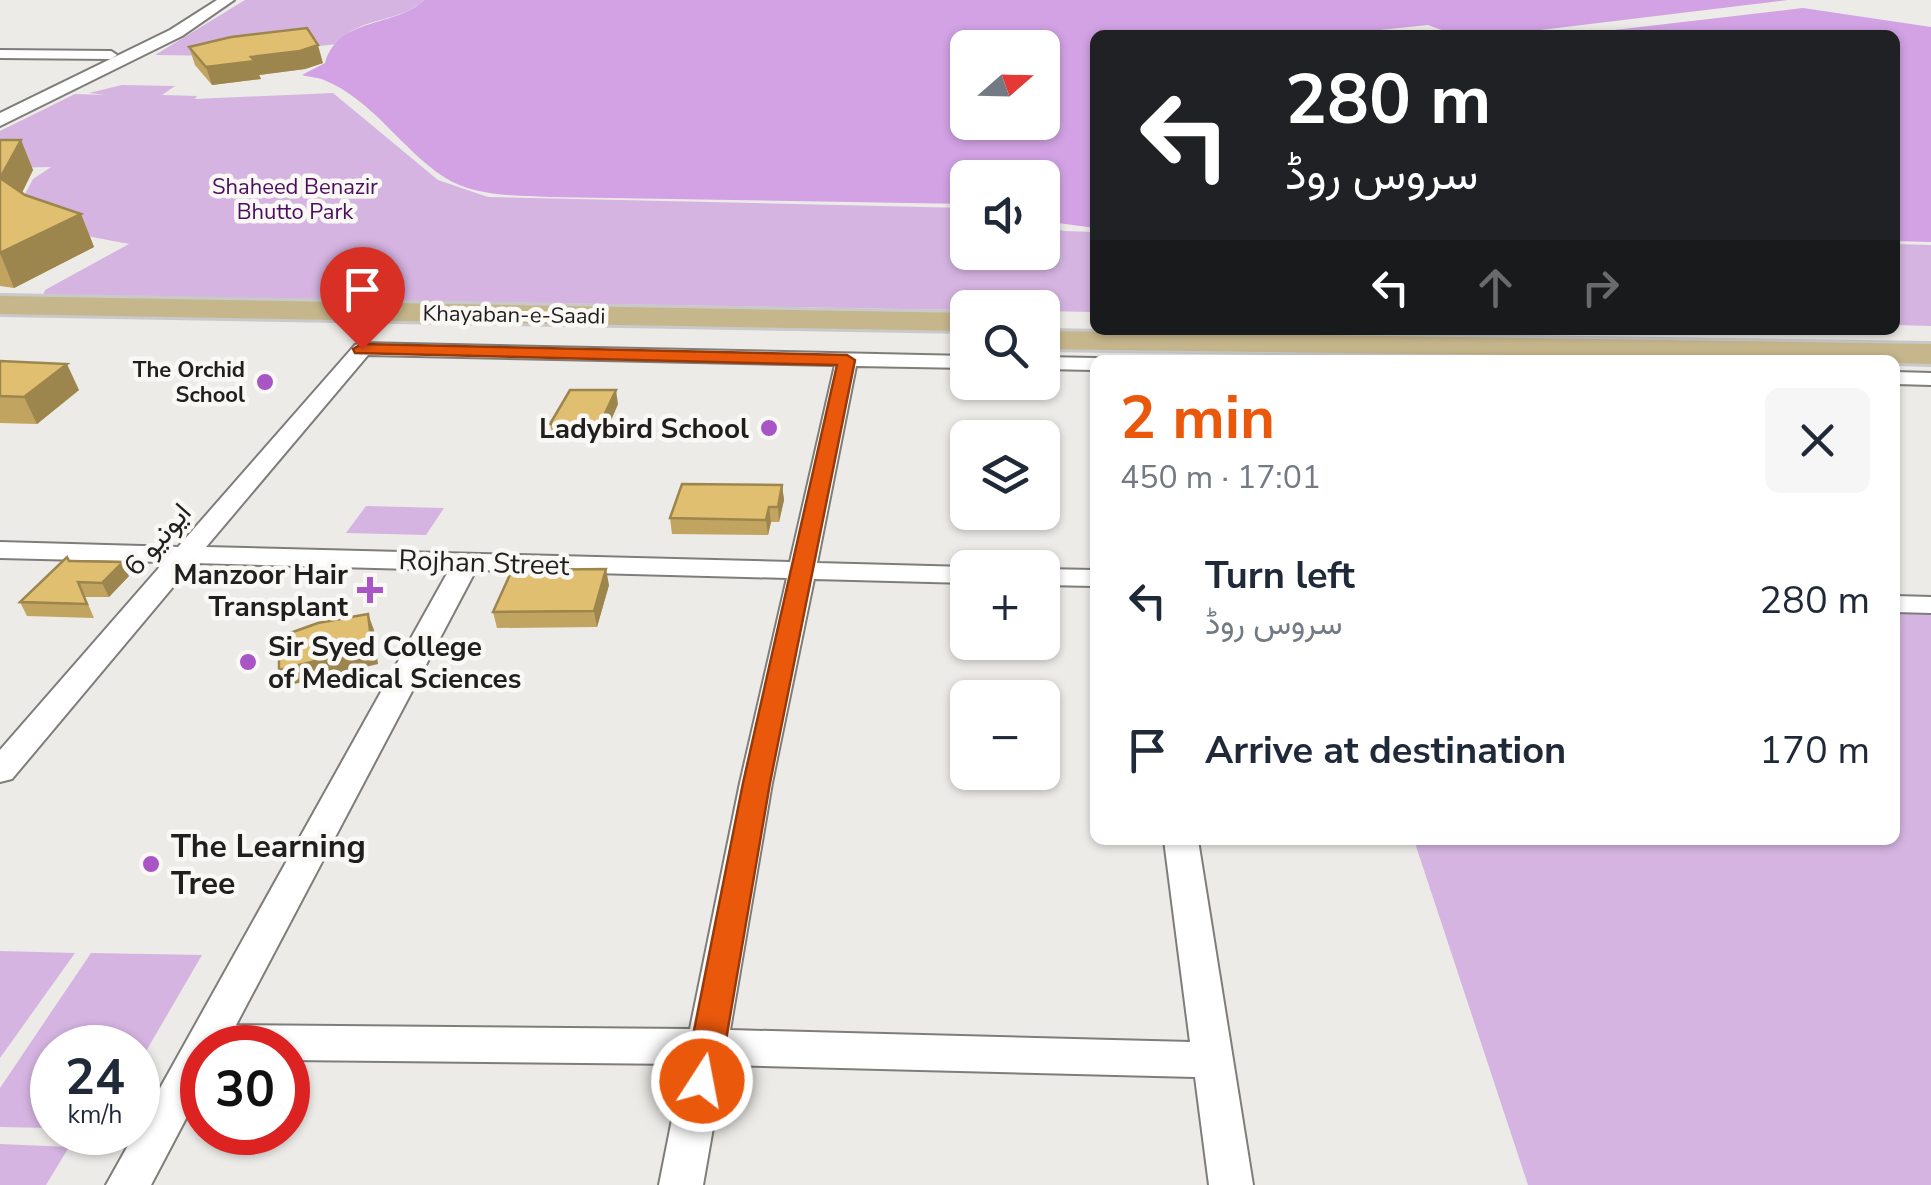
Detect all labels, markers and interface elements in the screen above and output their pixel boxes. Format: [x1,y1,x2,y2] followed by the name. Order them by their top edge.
[950,30,1060,140] north arrow
[950,30,1060,790] map controls
[1285,52,1491,148] text: 280 m
[1120,70,1250,200] icon: left
[1285,144,1478,205] text: سروس روڈ
[950,160,1060,270] button: sound
[212,172,378,227] park label: Shaheed Benazir Bhutto Park
[320,247,405,350] pin
[1363,260,1418,315] icon: left
[1468,260,1523,315] icon: ahead
[1573,260,1628,315] icon: right
[335,262,390,317] icon: arrive
[950,290,1060,400] button: search
[422,298,606,332] street label: Khayaban-e-Saadi
[133,355,245,410] place label: The Orchid School
[254,371,276,393] marker: The Orchid School
[1120,377,1275,459] text: 2 min
[1765,388,1870,493] button: close
[539,410,749,448] place label: Ladybird School
[758,417,780,439] marker: Ladybird School
[950,420,1060,530] button: layers
[1120,456,1321,499] text: 450 m · 17:01
[115,495,200,584] street label: ایونیو 6
[398,541,570,585] street label: Rojhan Street
[950,550,1060,660] button: +
[1205,550,1355,601] text: Turn left
[173,556,348,626] place label: Manzoor Hair Transplant
[1120,573,1175,628] icon: left
[1759,575,1870,626] text: 280 m
[357,577,383,603] marker: Manzoor Hair Transplant
[1205,602,1342,645] text: سروس روڈ
[268,628,521,698] place label: Sir Syed College of Medical Sciences
[237,651,259,673] marker: Sir Syed College of Medical Sciences
[950,680,1060,790] button: −
[1120,723,1175,778] icon: arrive
[1205,725,1566,776] text: Arrive at destination
[1759,725,1870,776] text: 170 m
[171,825,366,905] place label: The Learning Tree
[140,853,162,875] marker: The Learning Tree
[180,1025,310,1155] speed limit sign: 30
[650,1029,754,1133] position arrow
[65,1043,125,1112] text: 24
[67,1098,123,1132] text: km/h

